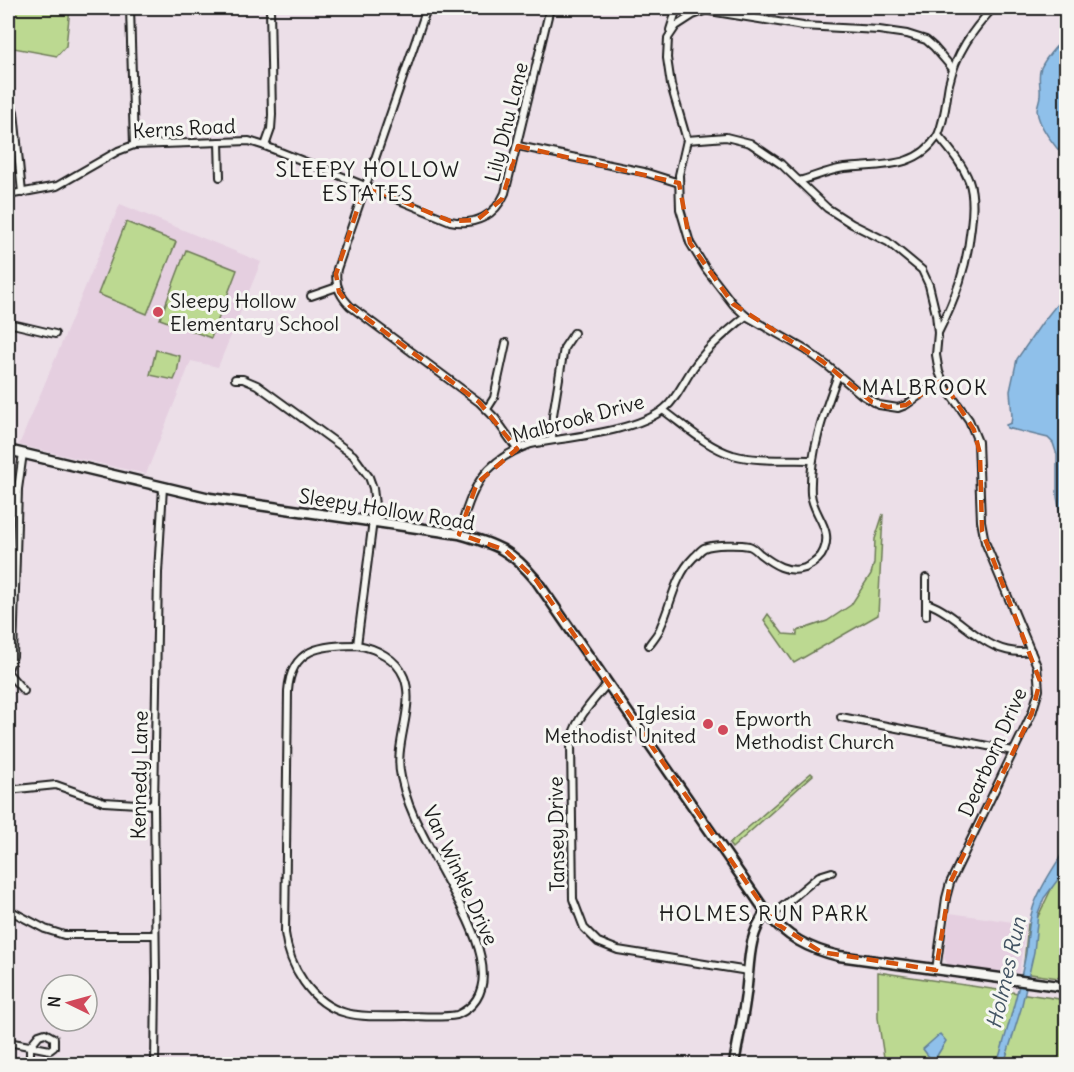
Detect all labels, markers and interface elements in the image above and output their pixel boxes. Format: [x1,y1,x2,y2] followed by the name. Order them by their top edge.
[479,60,533,184] street label: Lily Dhu Lane
[132,113,236,143] street label: Kerns Road
[275,156,461,207] district label: SLEEPY HOLLOW ESTATES
[170,288,339,336] place label: Sleepy Hollow Elementary School
[151,305,165,319] marker: Sleepy Hollow Elementary School
[862,374,988,401] district label: MALBROOK
[509,388,647,448] street label: Malbrook Drive
[297,483,477,535] street label: Sleepy Hollow Road
[952,684,1032,820] street label: Dearborn Drive
[544,700,696,748] place label: Iglesia Methodist United
[735,706,894,754] place label: Epworth Methodist Church
[125,710,153,840] street label: Kennedy Lane
[701,717,715,731] marker: Iglesia Methodist United
[716,723,730,737] marker: Epworth Methodist Church
[542,776,570,892] street label: Tansey Drive
[418,801,504,949] street label: Van Winkle Drive
[659,900,869,927] district label: HOLMES RUN PARK
[980,914,1032,1031] water label: Holmes Run
[39,973,99,1033] north arrow
[44,995,65,1008] text: N

